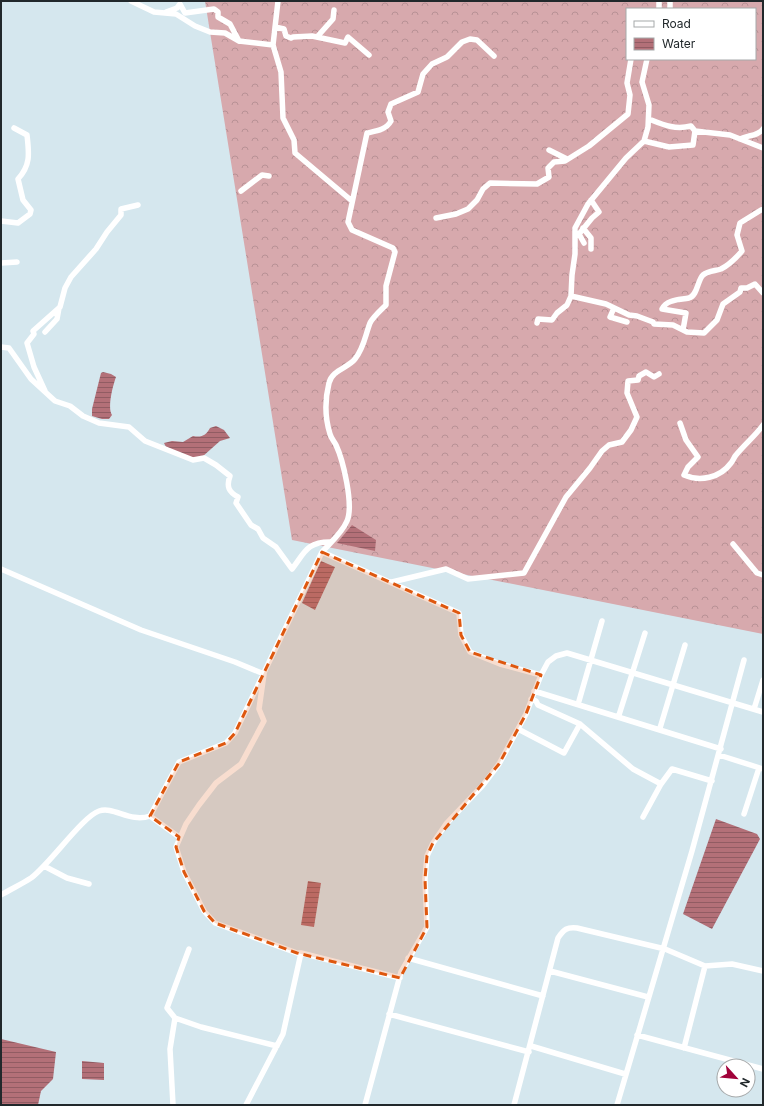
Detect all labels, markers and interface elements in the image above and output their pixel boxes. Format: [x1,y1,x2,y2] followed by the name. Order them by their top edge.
[626,8,756,60] legend
[662,16,691,31] text: Road
[662,36,696,51] text: Water
[716,1058,756,1098] north arrow
[737,1076,753,1089] text: N

